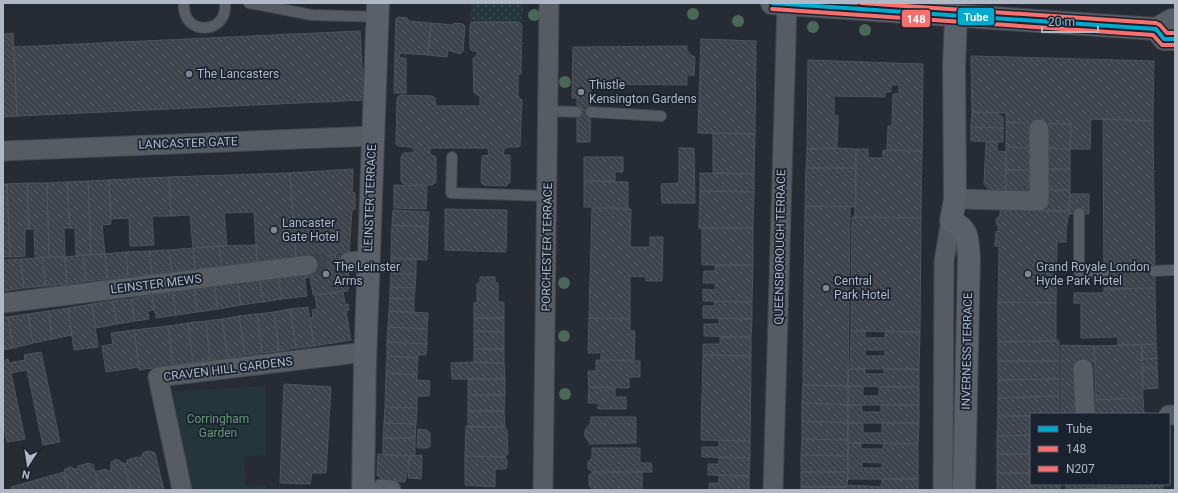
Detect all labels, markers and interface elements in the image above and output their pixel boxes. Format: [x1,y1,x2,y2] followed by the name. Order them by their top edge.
[957,7,995,26] line badge: Tube
[1042,8,1098,34] scale bar
[901,9,931,28] line badge: 148
[964,11,988,24] text: Tube
[907,13,925,26] text: 148
[1048,15,1075,29] text: 20 m
[197,67,279,81] place label: The Lancasters
[184,69,194,79] marker: The Lancasters
[589,78,697,106] place label: Thistle Kensington Gardens
[576,87,586,97] marker: Thistle Kensington Gardens
[138,134,238,152] street label: LANCASTER GATE
[361,144,379,252] street label: LEINSTER TERRACE
[772,169,788,325] street label: QUEENSBOROUGH TERRACE
[539,182,555,312] street label: PORCHESTER TERRACE
[282,216,339,244] place label: Lancaster Gate Hotel
[269,225,279,235] marker: Lancaster Gate Hotel
[334,260,400,288] place label: The Leinster Arms
[1036,260,1150,288] place label: Grand Royale London Hyde Park Hotel
[321,269,331,279] marker: The Leinster Arms
[1023,269,1033,279] marker: Grand Royale London Hyde Park Hotel
[110,271,202,297] street label: LEINSTER MEWS
[834,274,890,302] place label: Central Park Hotel
[821,283,831,293] marker: Central Park Hotel
[959,292,975,410] street label: INVERNESS TERRACE
[163,354,293,384] street label: CRAVEN HILL GARDENS
[187,412,249,440] park label: Corringham Garden
[1030,413,1170,485] legend
[1066,422,1092,436] text: Tube
[1066,442,1086,456] text: 148
[8,445,48,485] north arrow
[1066,462,1095,476] text: N207
[21,467,31,481] text: N

